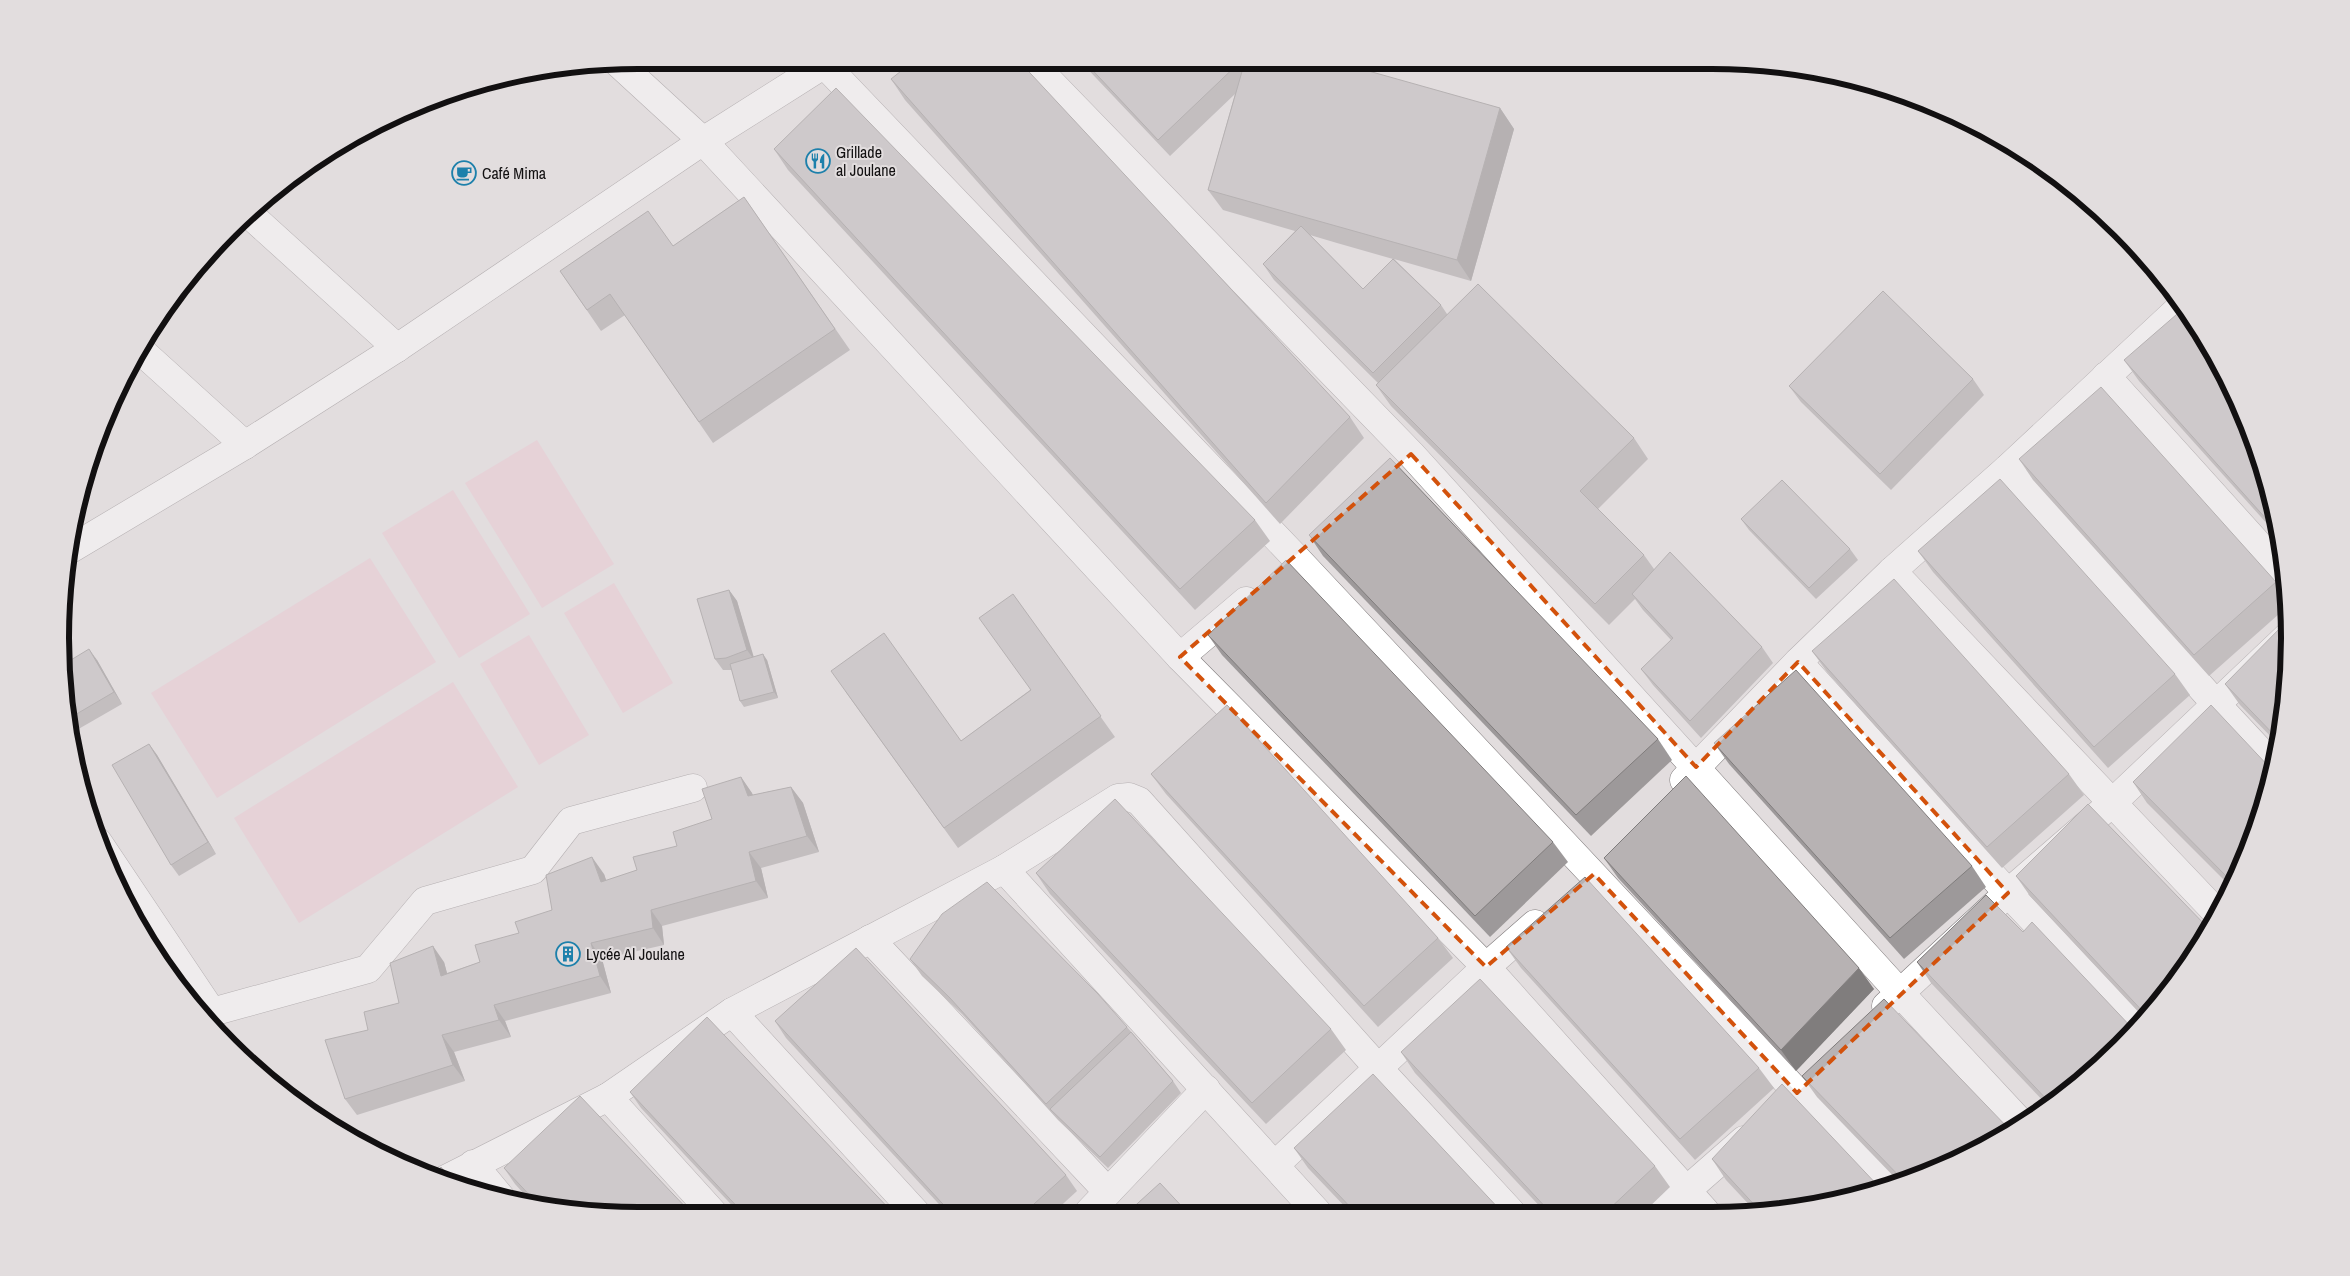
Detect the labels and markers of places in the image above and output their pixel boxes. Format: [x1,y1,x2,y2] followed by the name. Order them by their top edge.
[836,141,896,181] place label: Grillade al Joulane
[805,148,831,174] restaurant icon: Grillade al Joulane
[451,160,477,186] cafe icon: Café Mima
[482,162,547,184] place label: Café Mima
[555,941,581,967] building icon: Lycée Al Joulane
[586,943,685,965] place label: Lycée Al Joulane

